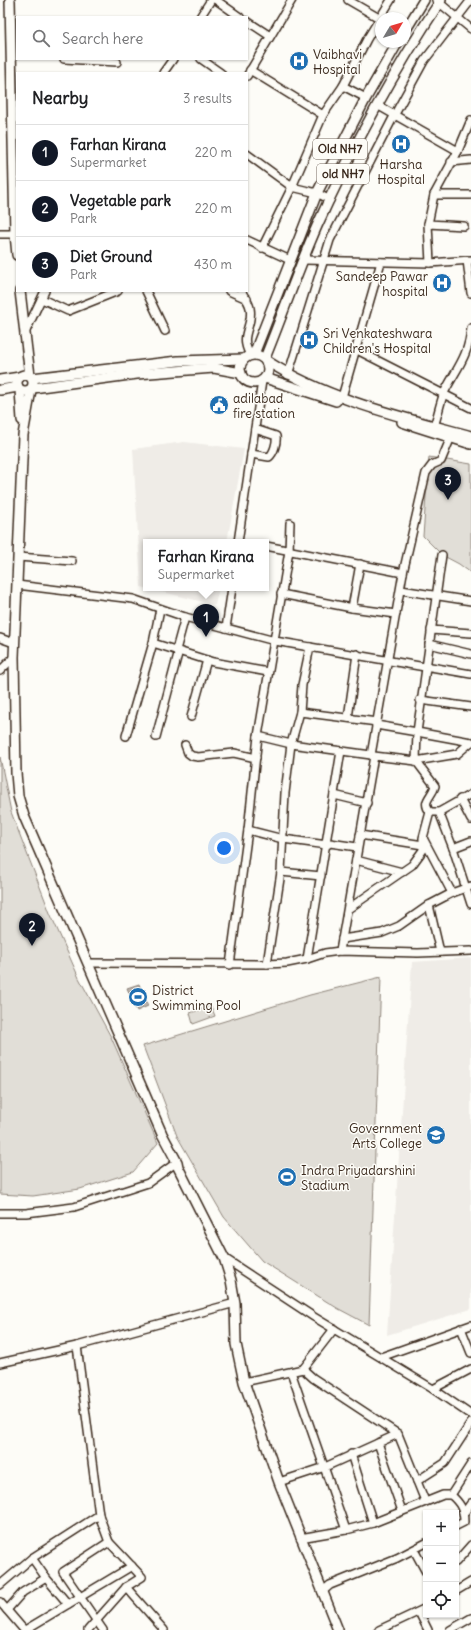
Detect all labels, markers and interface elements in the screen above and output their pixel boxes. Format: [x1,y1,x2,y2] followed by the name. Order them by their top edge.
[375,12,411,48] north arrow
[16,16,248,60] search box
[30,27,52,49] icon: search
[62,29,143,48] text: Search here
[313,46,362,78] place label: Vaibhavi Hospital
[288,50,310,72] hospital icon: Vaibhavi Hospital
[32,87,88,109] text: Nearby
[183,90,232,107] text: 3 results
[390,133,412,155] hospital icon: Harsha Hospital
[70,135,166,154] text: Farhan Kirana
[313,139,367,159] road number: Old NH7
[42,144,48,161] text: 1
[195,144,232,161] text: 220 m
[70,154,147,171] text: Supermarket
[377,156,425,188] place label: Harsha Hospital
[317,164,369,184] road number: old NH7
[70,191,171,210] text: Vegetable park
[41,200,49,217] text: 2
[195,200,232,217] text: 220 m
[70,210,97,227] text: Park
[70,247,152,266] text: Diet Ground
[41,256,49,273] text: 3
[194,256,232,273] text: 430 m
[70,266,97,283] text: Park
[336,268,429,300] place label: Sandeep Pawar hospital
[431,272,453,294] hospital icon: Sandeep Pawar hospital
[323,325,432,357] place label: Sri Venkateshwara Children's Hospital
[298,329,320,351] hospital icon: Sri Venkateshwara Children's Hospital
[233,390,295,422] place label: adilabad fire station
[208,394,230,416] public building icon: adilabad fire station
[435,467,461,500] pin: 3
[143,539,269,591] popup
[158,547,254,566] text: Farhan Kirana
[158,566,234,583] text: Supermarket
[193,604,219,637] pin: 1
[214,838,234,858] your location
[19,913,45,946] pin: 2
[152,982,241,1014] place label: District Swimming Pool
[127,986,149,1008] sports icon: District Swimming Pool
[349,1120,423,1152] place label: Government Arts College
[425,1124,447,1146] school or university icon: Government Arts College
[301,1162,415,1194] place label: Indra Priyadarshini Stadium
[276,1166,298,1188] sports icon: Indra Priyadarshini Stadium
[423,1510,459,1618] map controls
[423,1510,459,1546] button: +
[423,1546,459,1582] button: −
[423,1582,459,1618] button: locate

